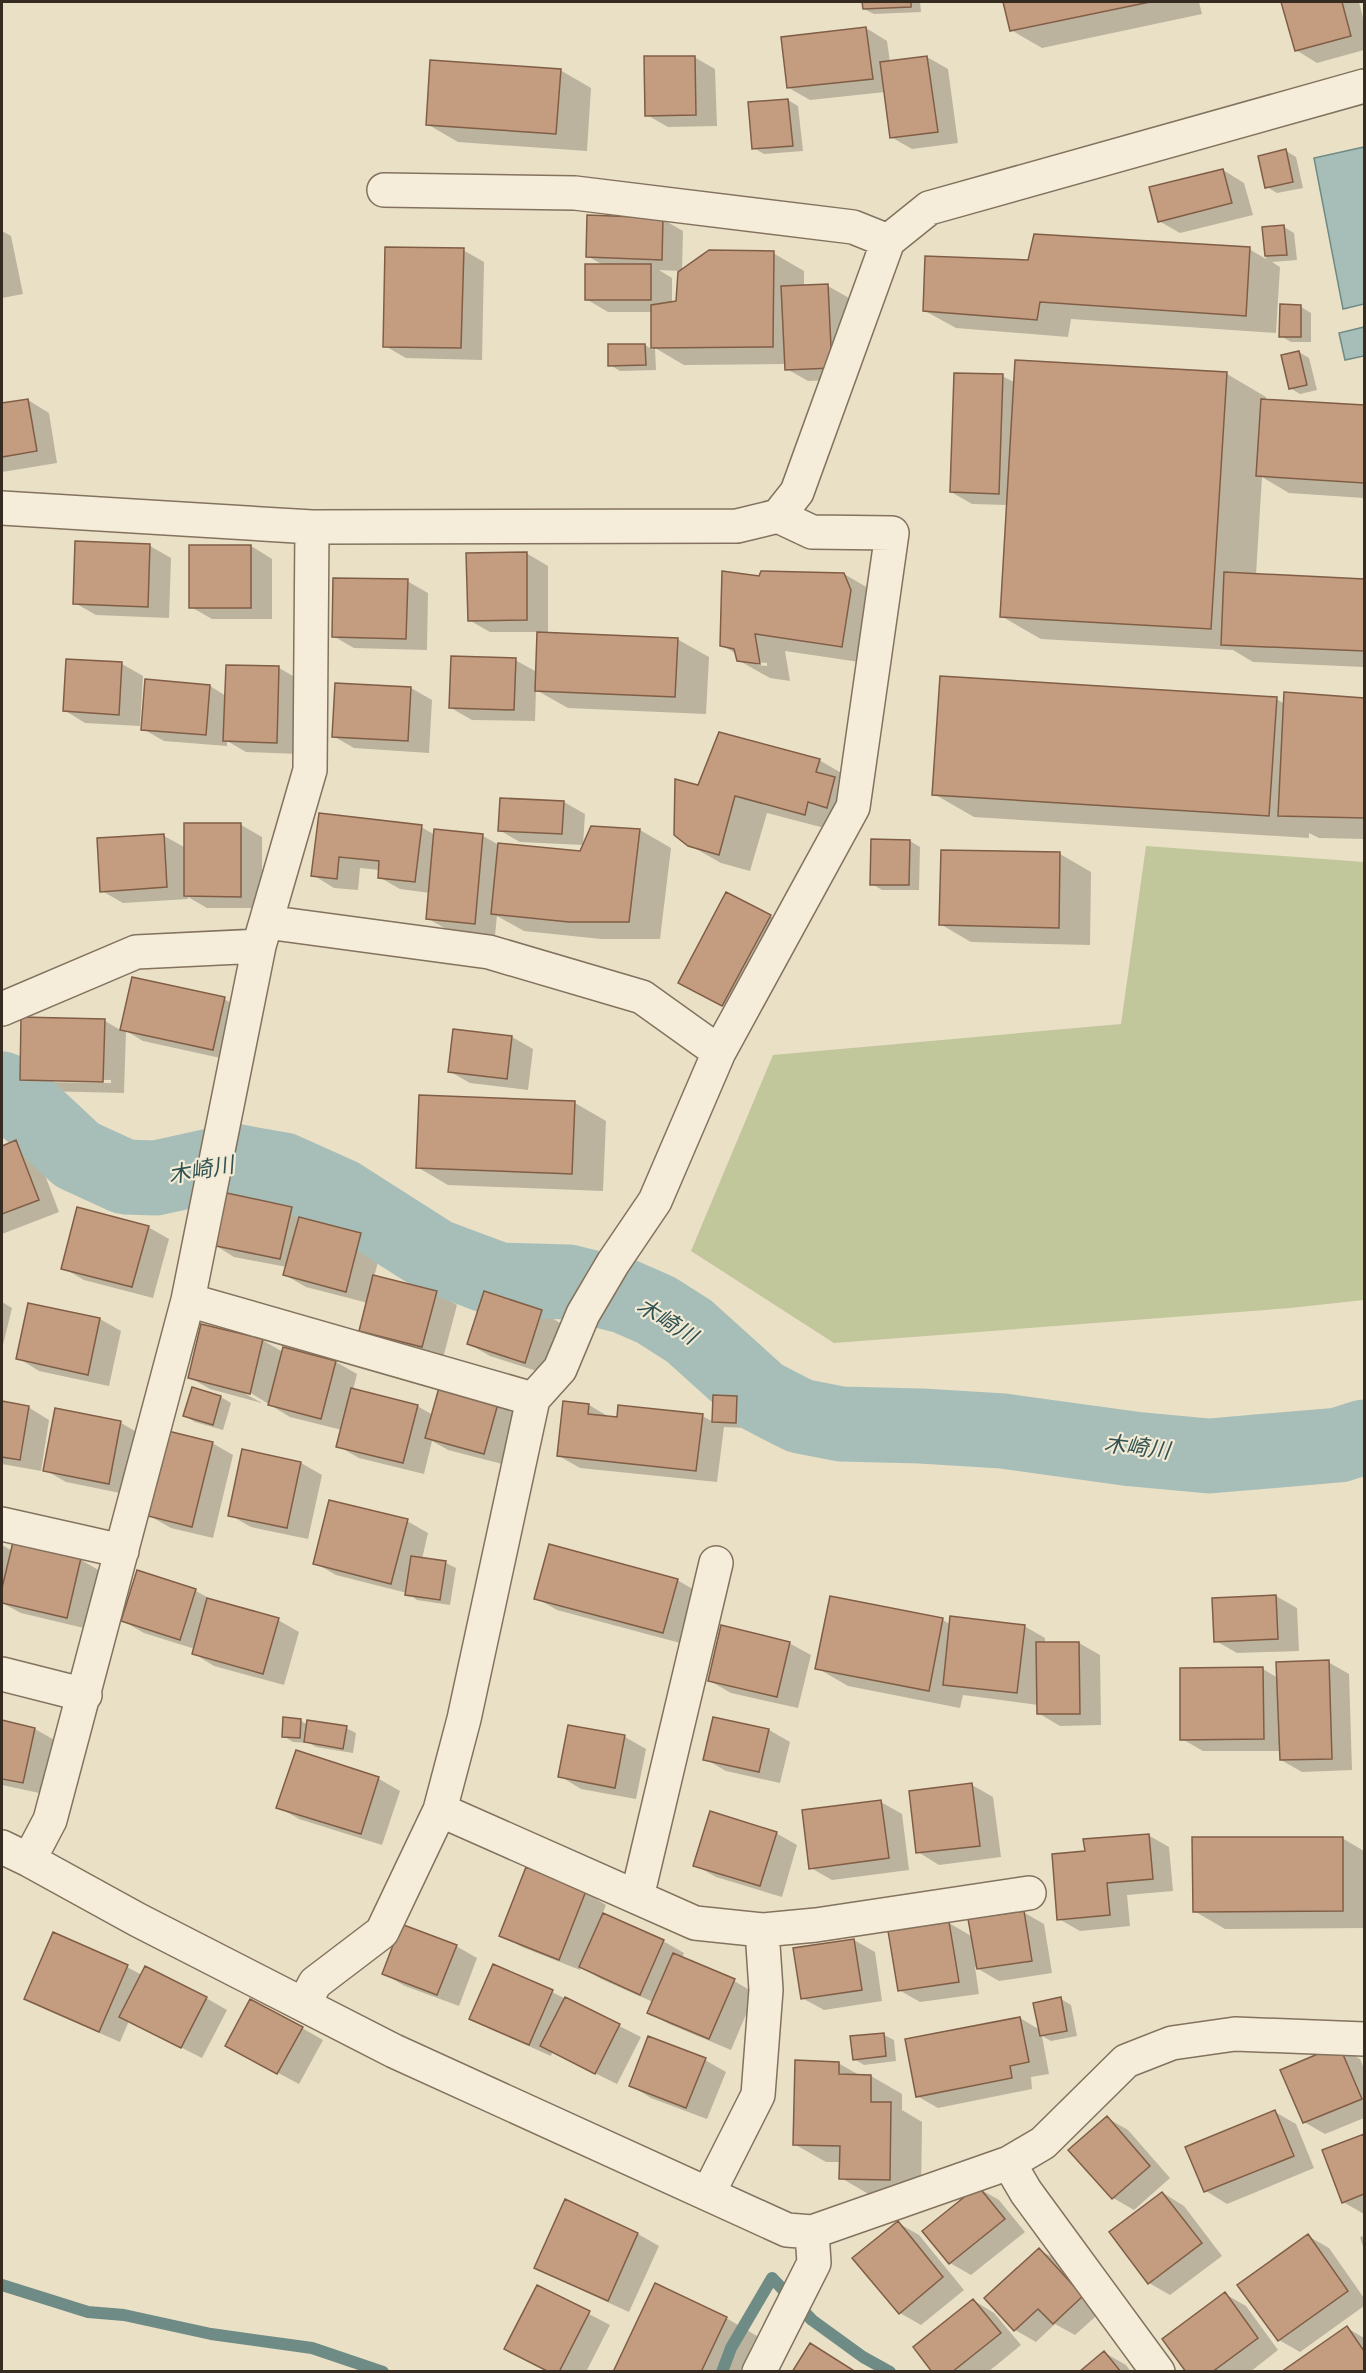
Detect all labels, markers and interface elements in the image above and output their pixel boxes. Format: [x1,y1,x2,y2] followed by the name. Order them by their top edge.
[166,1152,238,1188] water label: 木崎川
[632,1293,703,1350] water label: 木崎川
[1103,1431,1173,1464] water label: 木崎川

